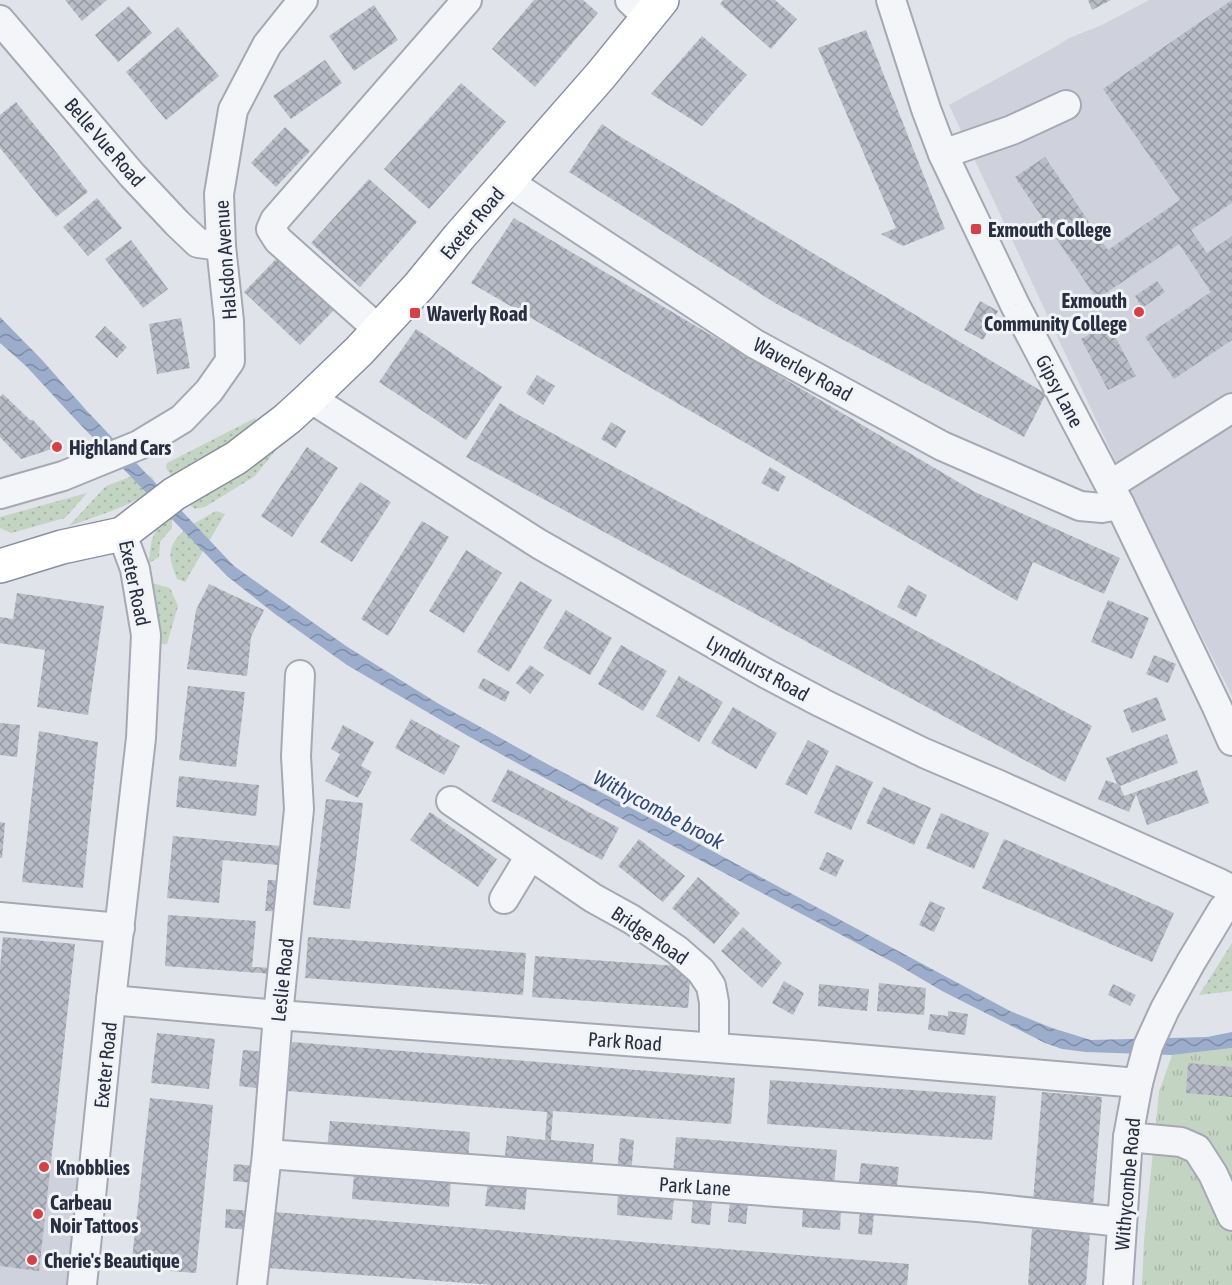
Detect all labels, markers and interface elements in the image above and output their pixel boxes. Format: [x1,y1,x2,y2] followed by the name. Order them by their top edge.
[60,93,150,191] street label: Belle Vue Road
[435,182,509,264] street label: Exeter Road
[209,199,241,321] street label: Halsdon Avenue
[988,218,1111,241] place label: Exmouth College
[969,222,983,236] marker: Exmouth College
[984,289,1127,335] place label: Exmouth Community College
[426,302,527,325] place label: Waverly Road
[1132,305,1146,319] marker: Exmouth Community College
[408,306,422,320] marker: Waverly Road
[750,332,856,406] street label: Waverley Road
[1031,351,1089,431] street label: Gipsy Lane
[69,436,171,459] place label: Highland Cars
[50,440,64,454] marker: Highland Cars
[115,538,155,628] street label: Exeter Road
[703,630,813,706] street label: Lyndhurst Road
[590,765,729,854] water label: Withycombe brook
[607,901,693,969] street label: Bridge Road
[266,937,298,1023] street label: Leslie Road
[89,1021,121,1109] street label: Exeter Road
[587,1027,663,1055] street label: Park Road
[1110,1117,1144,1251] street label: Withycombe Road
[56,1156,130,1179] place label: Knobblies
[37,1160,51,1174] marker: Knobblies
[658,1172,732,1200] street label: Park Lane
[50,1191,138,1237] place label: Carbeau Noir Tattoos
[31,1207,45,1221] marker: Carbeau Noir Tattoos
[44,1249,180,1272] place label: Cherie's Beautique
[25,1253,39,1267] marker: Cherie's Beautique

